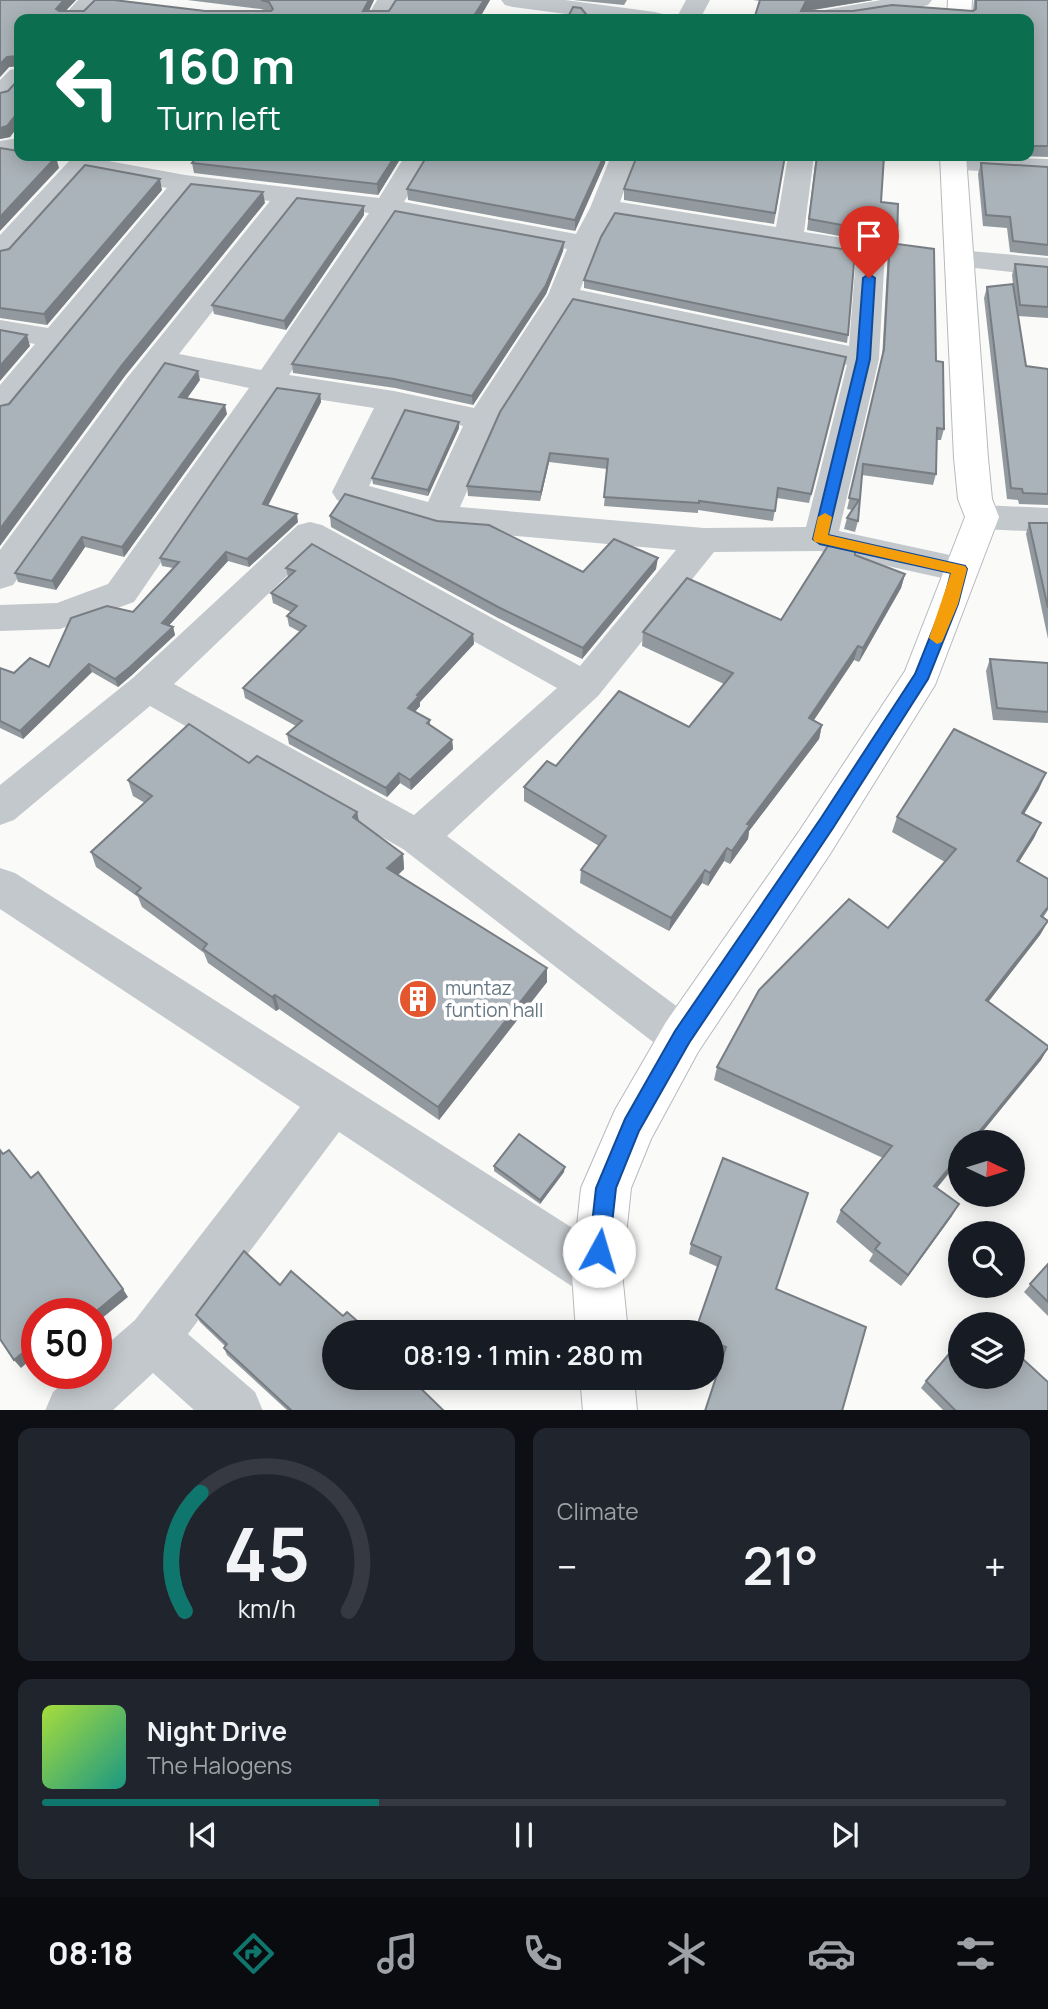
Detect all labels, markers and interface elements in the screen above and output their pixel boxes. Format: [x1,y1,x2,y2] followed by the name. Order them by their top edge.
[157,32,295,99] text: 160 m
[42,42,133,133] icon: left
[157,96,281,140] text: Turn left
[839,206,899,278] pin
[850,217,888,255] icon: arrive
[445,975,543,1023] place label: muntaz funtion hall
[397,978,439,1020] building icon: muntaz funtion hall
[948,1130,1026,1208] north arrow
[948,1130,1025,1389] map controls
[562,1214,636,1288] position arrow
[948,1221,1025,1298] button: search
[21,1298,112,1389] speed limit sign: 50
[948,1312,1025,1389] button: layers
[403,1337,643,1373] text: 08:19 · 1 min · 280 m
[557,1495,639,1527] text: Climate
[223,1503,310,1603] text: 45
[743,1530,819,1601] text: 21°
[557,1540,578,1592] text: −
[984,1540,1006,1592] text: +
[237,1590,296,1625] text: km/h
[147,1713,287,1749] text: Night Drive
[147,1749,292,1781] text: The Halogens
[184,1816,222,1854] icon: previous
[505,1816,543,1854] icon: pause
[826,1816,864,1854] icon: next
[229,1929,278,1978] icon: directions
[373,1929,422,1978] icon: music
[518,1929,567,1978] icon: phone
[662,1929,711,1978] icon: climate
[807,1929,856,1978] icon: car
[951,1929,1000,1978] icon: filters
[48,1931,133,1975] text: 08:18

